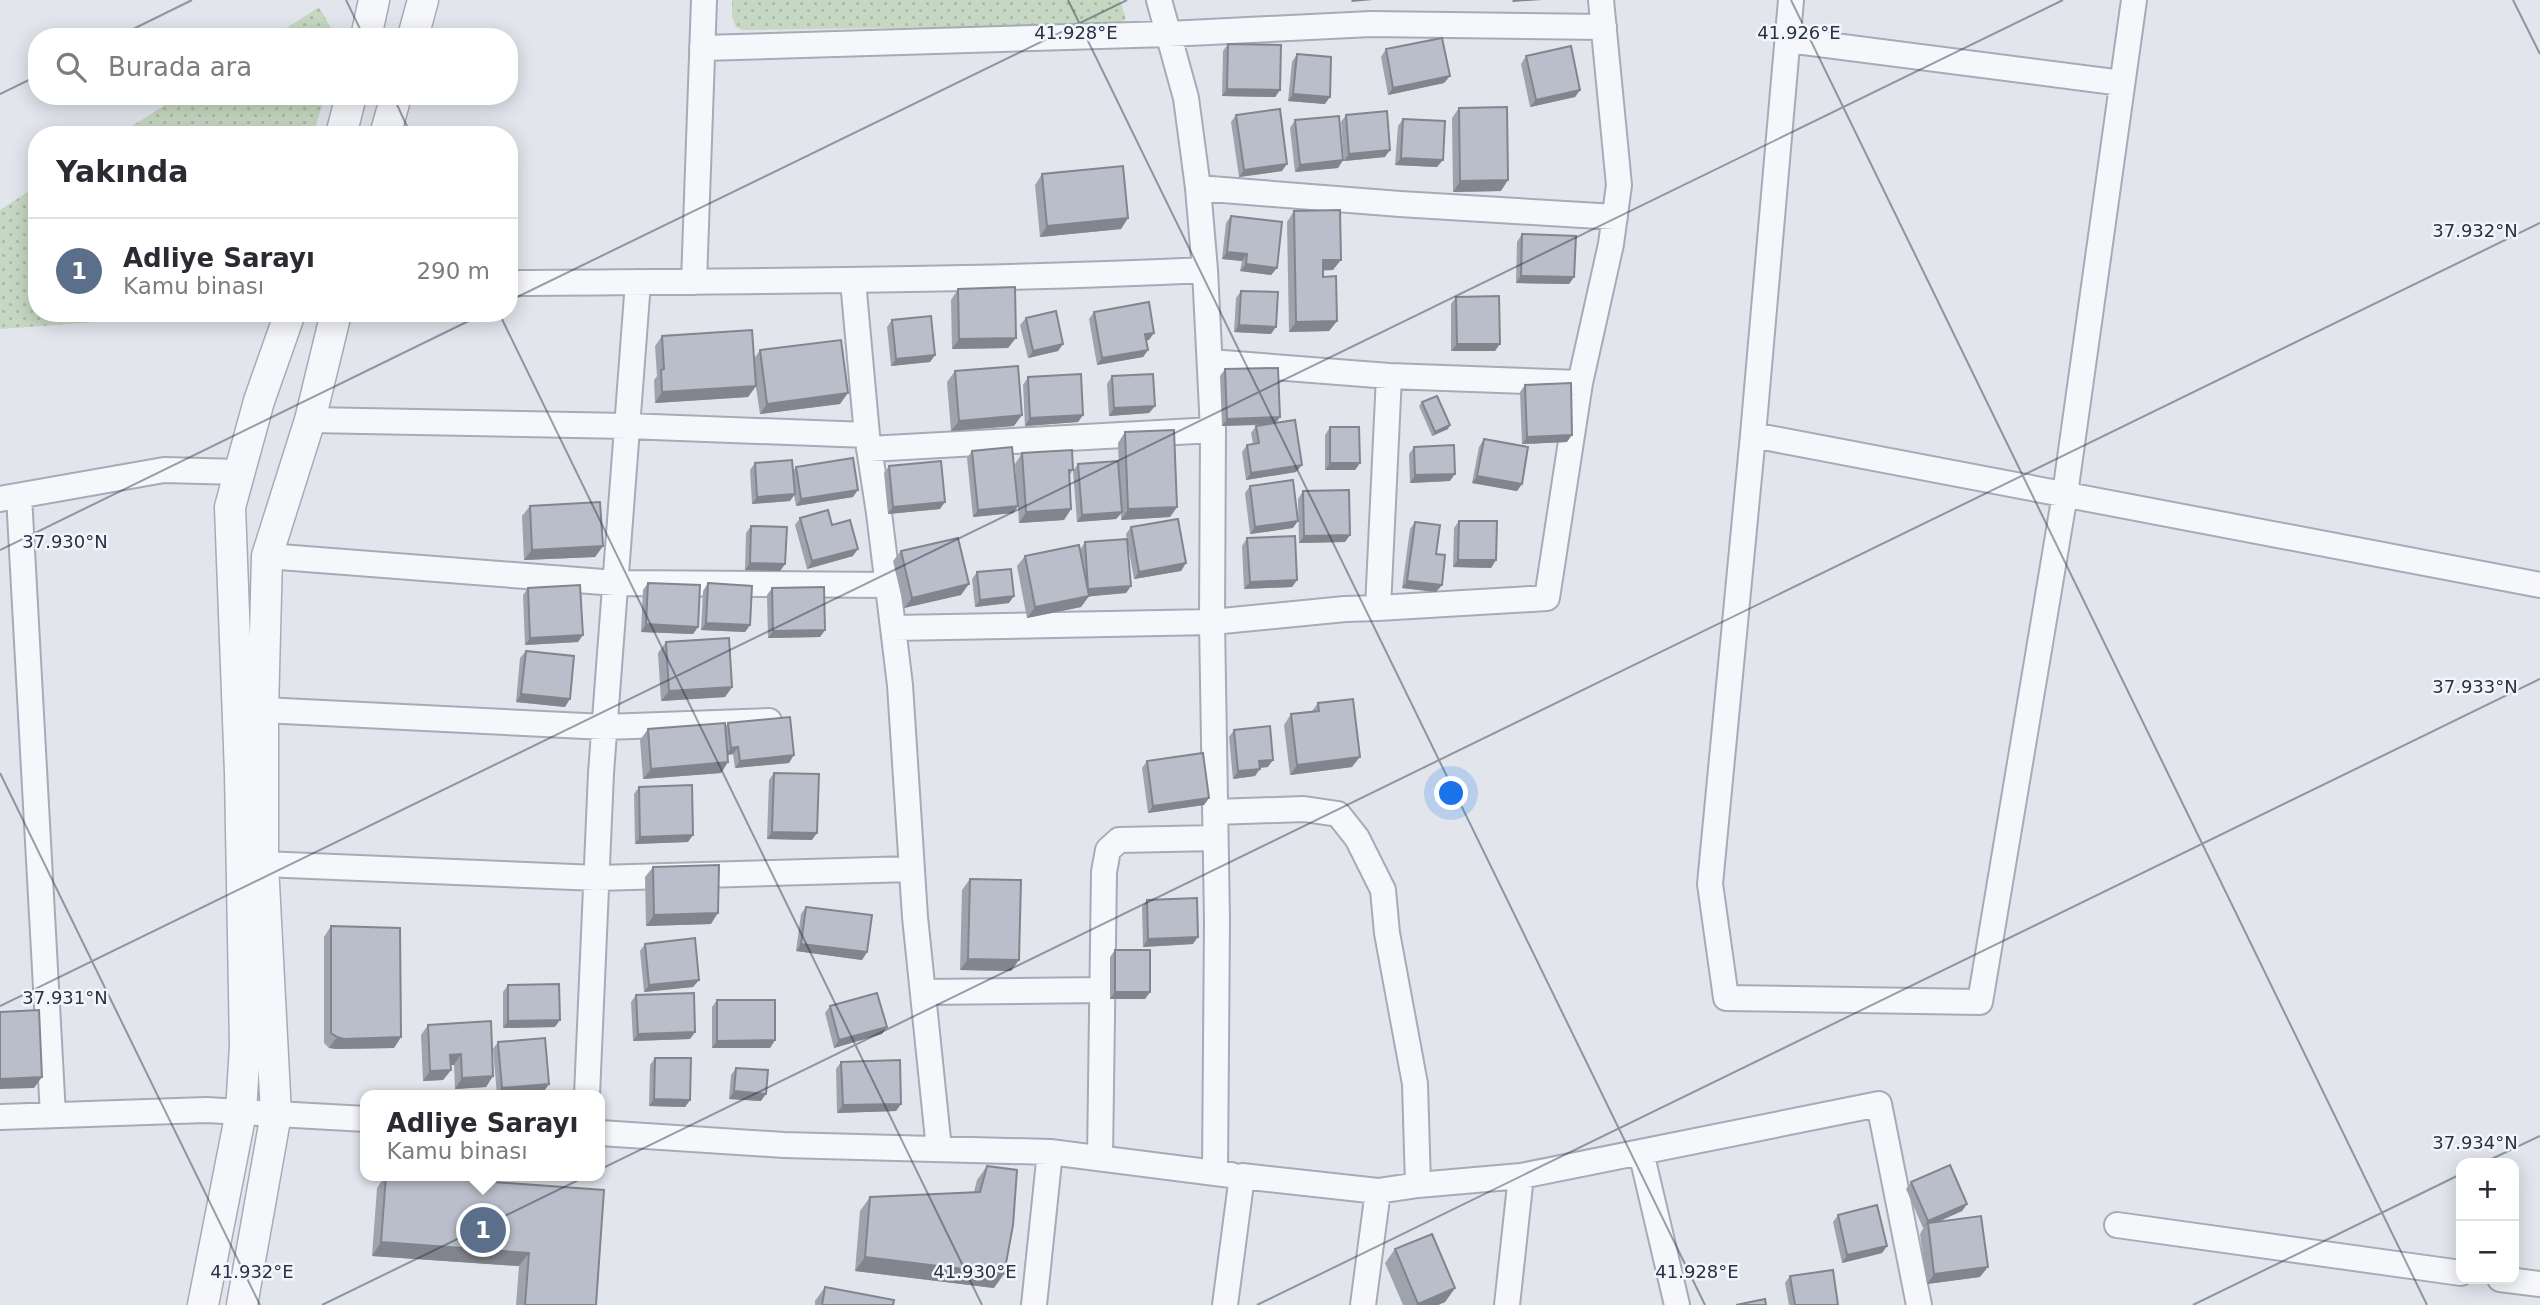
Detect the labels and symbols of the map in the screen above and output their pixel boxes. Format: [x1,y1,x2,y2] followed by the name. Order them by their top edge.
[1034,22,1118,43] text: 41.928°E
[1757,22,1841,43] text: 41.926°E
[2432,220,2518,241] text: 37.932°N
[22,531,108,552] text: 37.930°N
[2432,676,2518,697] text: 37.933°N
[1434,776,1468,810] your location
[22,987,108,1008] text: 37.931°N
[2432,1132,2518,1153] text: 37.934°N
[460,1204,506,1256] pin: 1
[210,1261,294,1282] text: 41.932°E
[933,1261,1017,1282] text: 41.930°E
[1655,1261,1739,1282] text: 41.928°E

